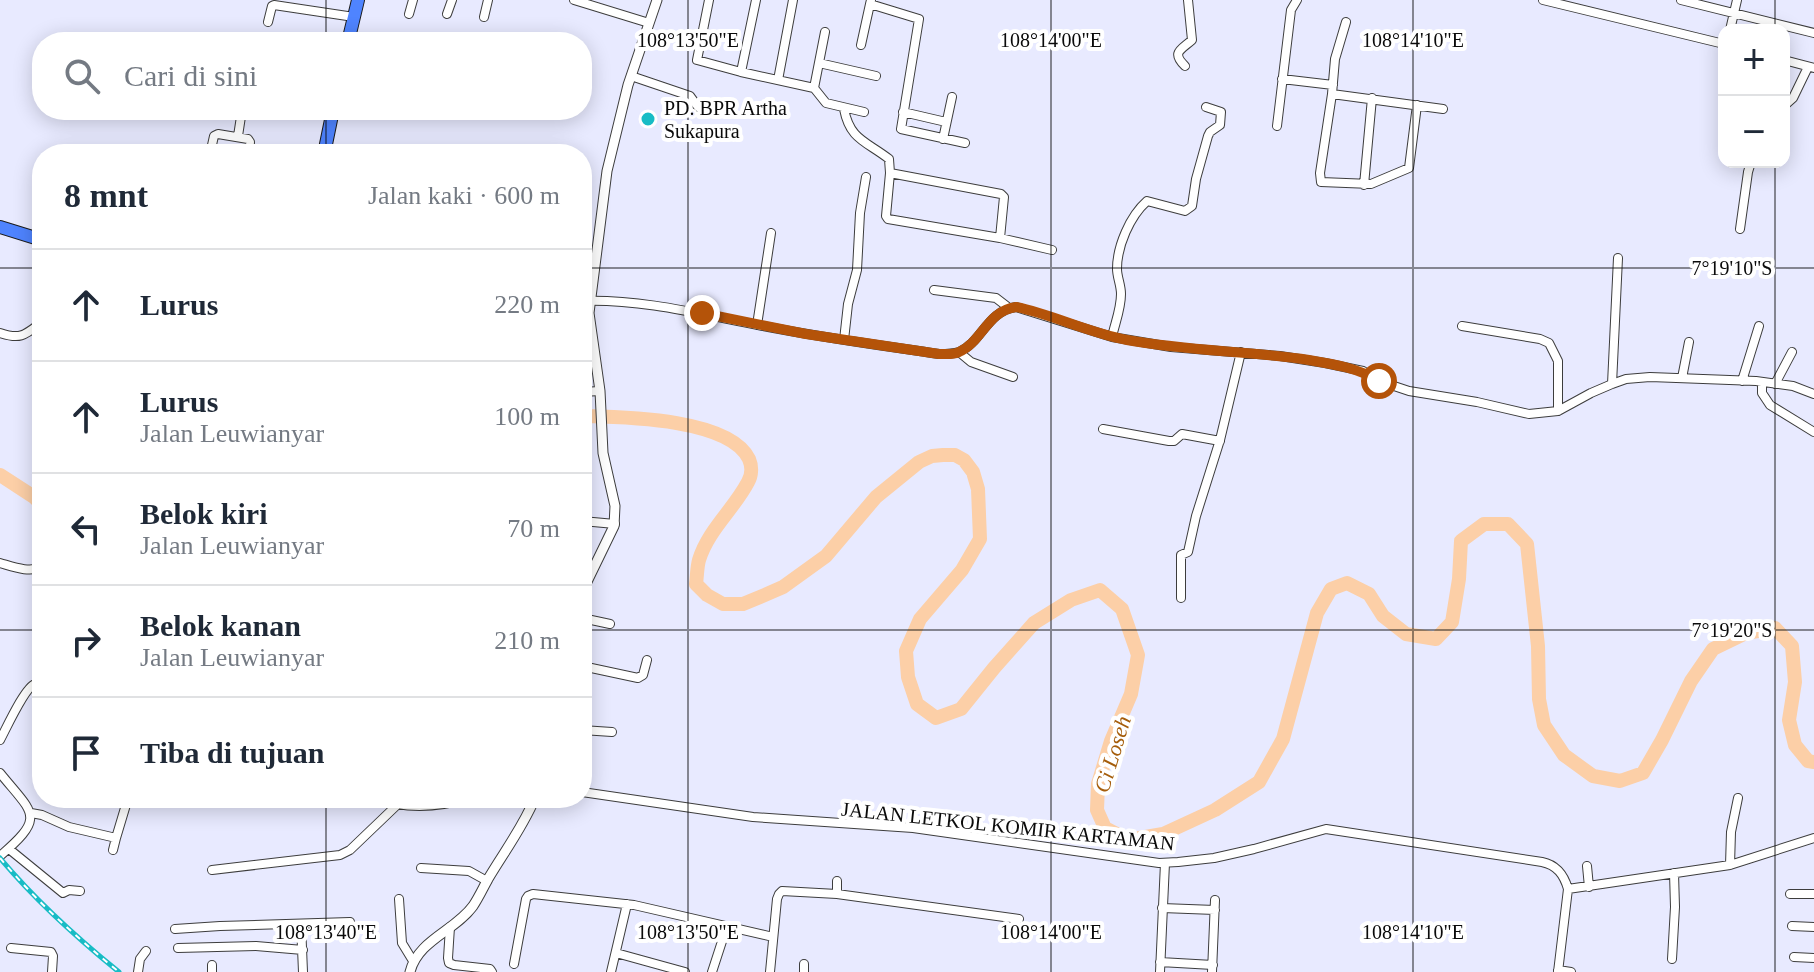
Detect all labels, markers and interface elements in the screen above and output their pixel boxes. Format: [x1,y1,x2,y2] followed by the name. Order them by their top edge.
[1718,24,1790,168] map controls
[1718,24,1790,96] button: +
[637,29,739,51] text: 108°13'50"E
[1000,29,1102,51] text: 108°14'00"E
[1362,29,1464,51] text: 108°14'10"E
[32,32,592,120] search box
[60,54,104,98] icon: search
[124,59,257,92] text: Cari di sini
[1718,96,1790,168] button: −
[664,97,787,143] place label: PD. BPR Artha Sukapura
[639,110,657,128] marker: PD. BPR Artha Sukapura
[64,177,148,214] text: 8 mnt
[368,181,560,210] text: Jalan kaki · 600 m
[1692,257,1772,279] text: 7°19'10"S
[64,283,108,327] icon: ahead
[140,288,218,321] text: Lurus
[494,290,560,319] text: 220 m
[684,295,720,331] route end
[1361,363,1397,399] route start
[140,385,218,418] text: Lurus
[64,395,108,439] icon: ahead
[494,402,560,431] text: 100 m
[140,419,324,448] text: Jalan Leuwianyar
[140,497,268,530] text: Belok kiri
[64,507,108,551] icon: left
[507,514,560,543] text: 70 m
[140,531,324,560] text: Jalan Leuwianyar
[140,609,301,642] text: Belok kanan
[64,619,108,663] icon: right
[1692,619,1772,641] text: 7°19'20"S
[494,626,560,655] text: 210 m
[140,643,324,672] text: Jalan Leuwianyar
[1089,713,1136,796] water label: Ci Loseh
[64,731,108,775] icon: arrive
[140,736,325,769] text: Tiba di tujuan
[840,798,1176,854] street label: JALAN LETKOL KOMIR KARTAMAN
[275,921,377,943] text: 108°13'40"E
[637,921,739,943] text: 108°13'50"E
[1000,921,1102,943] text: 108°14'00"E
[1362,921,1464,943] text: 108°14'10"E

